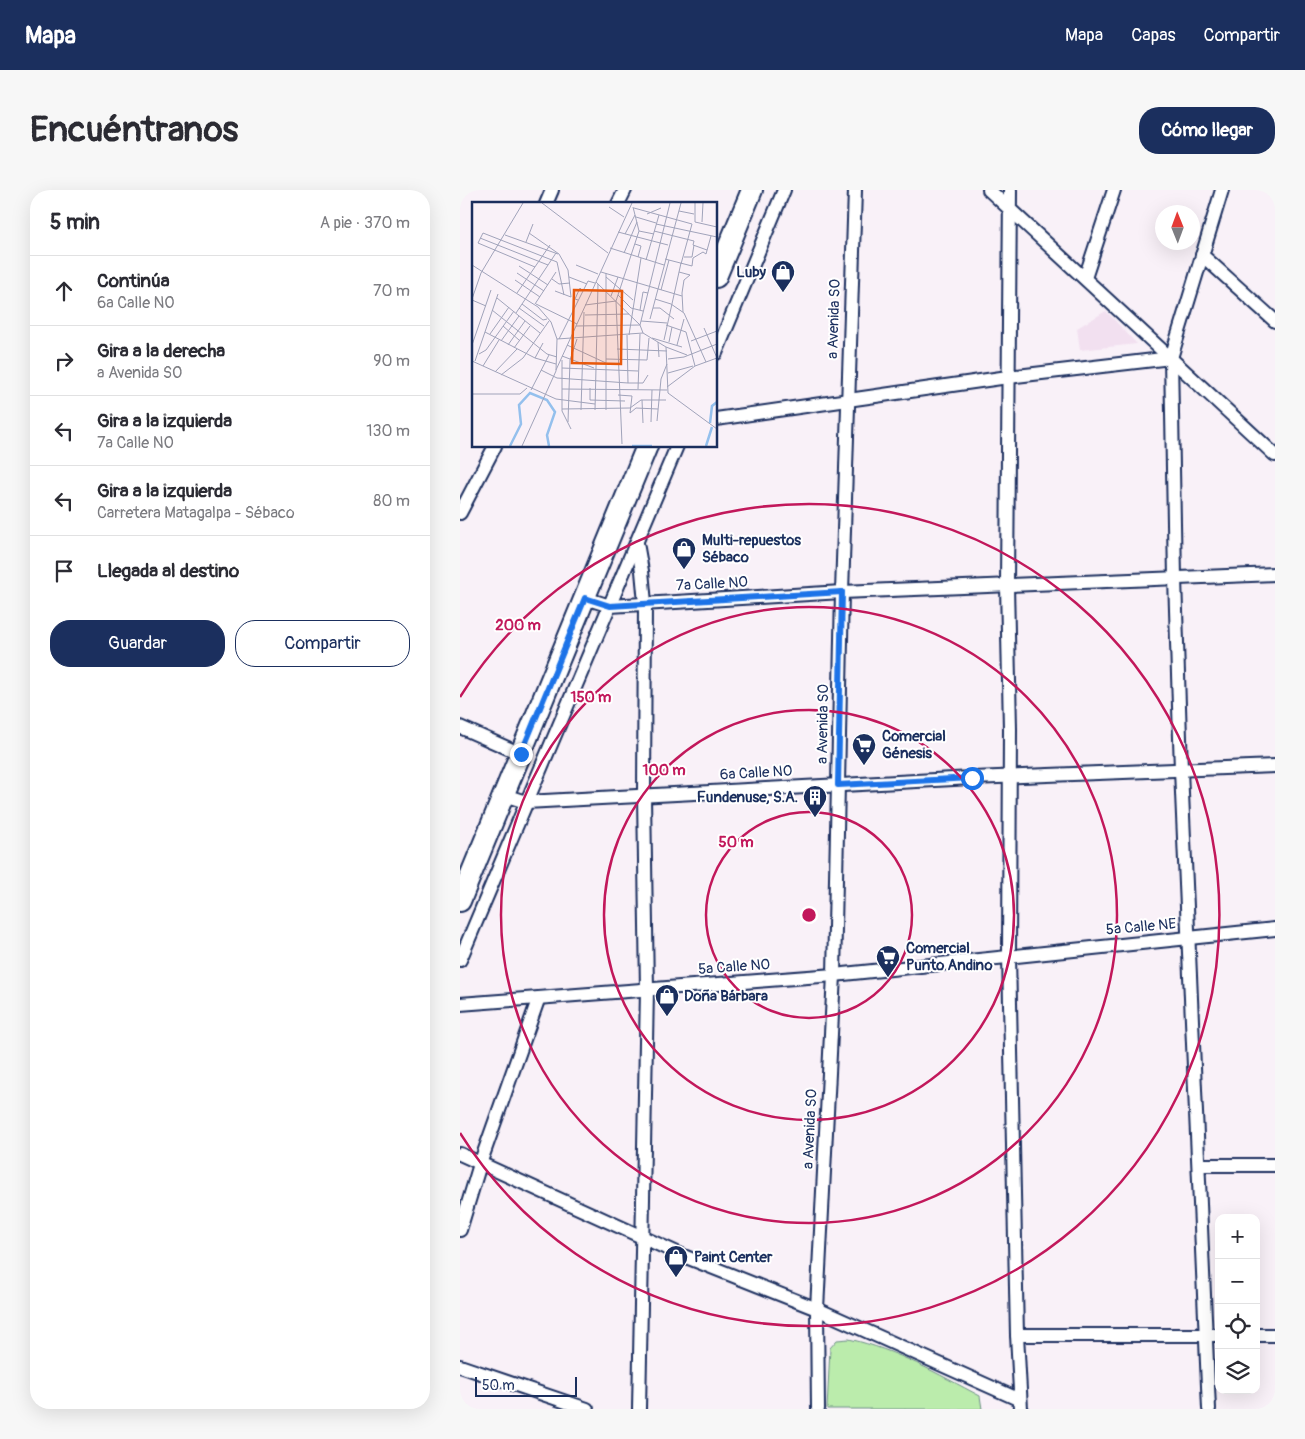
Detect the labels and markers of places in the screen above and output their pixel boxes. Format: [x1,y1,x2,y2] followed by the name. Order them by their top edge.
[770,259,796,293] shop icon: Luby
[736,263,767,282] place label: Luby
[702,531,801,567] place label: Multi-repuestos Sébaco
[671,536,697,570] shop icon: Multi-repuestos Sébaco
[882,727,946,763] place label: Comercial Génesis
[851,732,877,766] supermarket icon: Comercial Génesis
[802,784,828,818] building icon: Fundenuse, S.A.
[697,788,798,807] place label: Fundenuse, S.A.
[800,906,818,924] centre of rings
[906,939,992,975] place label: Comercial Punto Andino
[875,944,901,978] supermarket icon: Comercial Punto Andino
[654,983,680,1017] shop icon: Doña Bárbara
[684,987,768,1006] place label: Doña Bárbara
[663,1244,689,1278] shop icon: Paint Center
[694,1248,773,1267] place label: Paint Center

